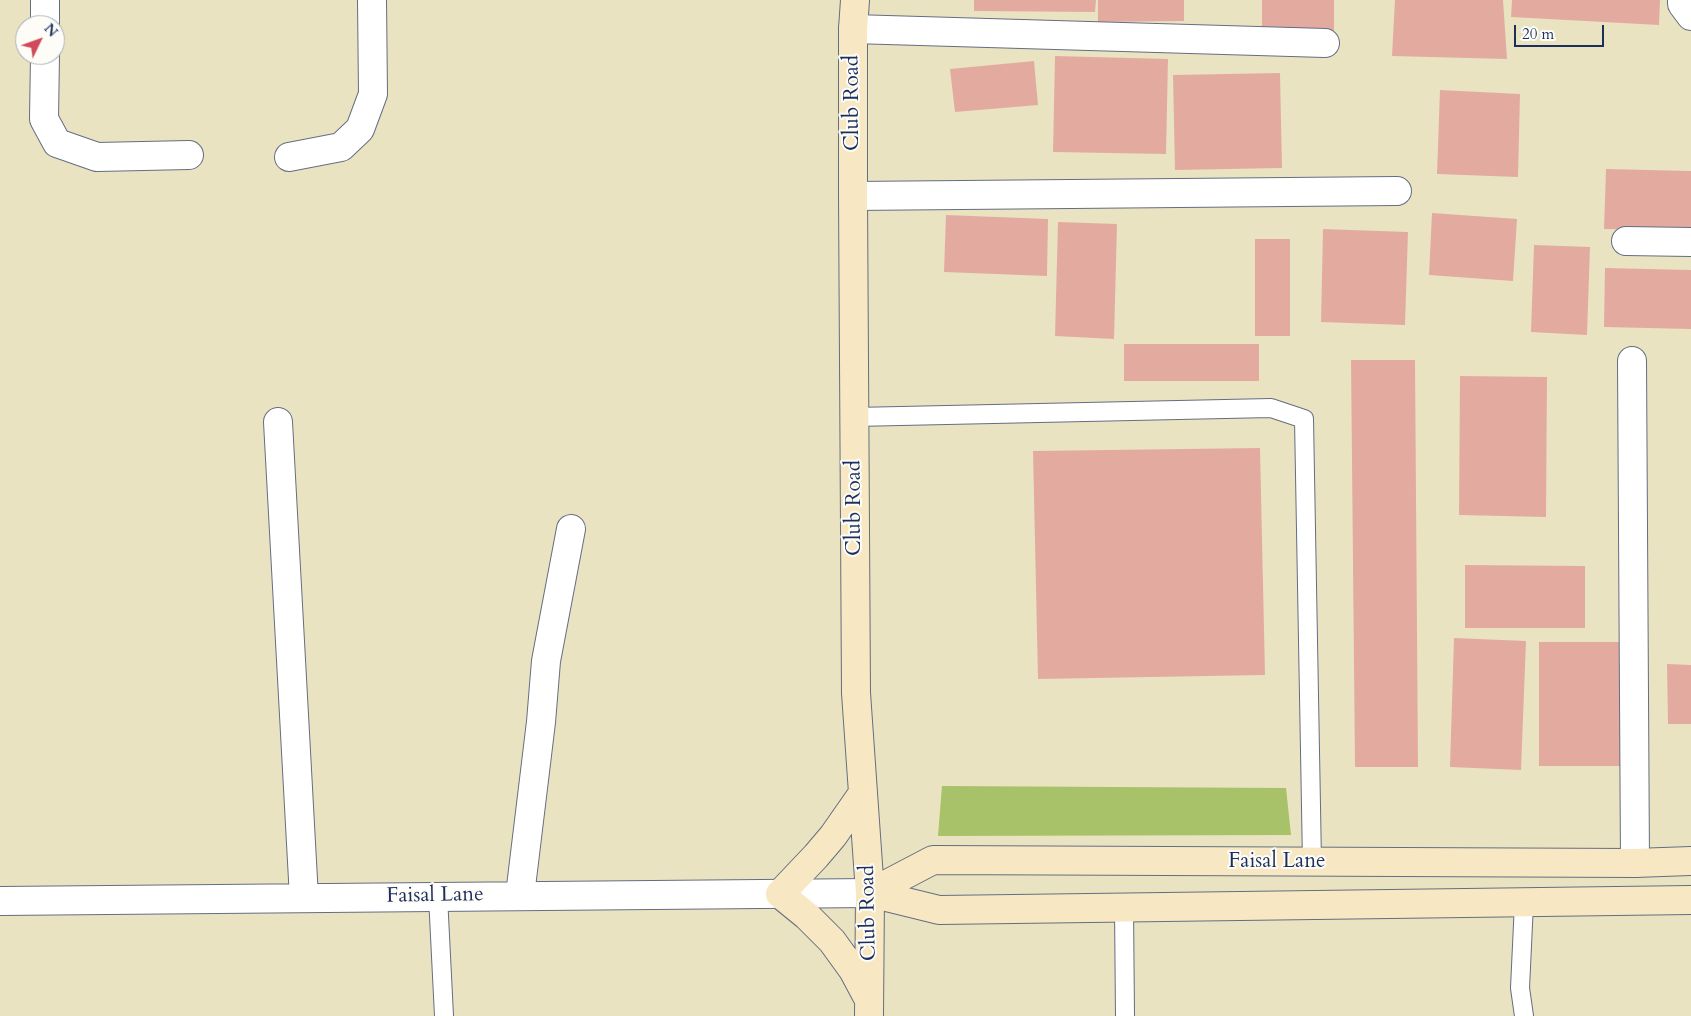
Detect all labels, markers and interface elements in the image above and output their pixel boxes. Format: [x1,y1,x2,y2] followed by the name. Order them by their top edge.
[15,15,65,65] north arrow
[1516,15,1606,47] scale bar
[40,19,62,41] text: N
[1522,24,1554,44] text: 20 m
[840,55,866,151] street label: Club Road
[842,460,868,556] street label: Club Road
[1228,849,1326,875] street label: Faisal Lane
[856,865,882,961] street label: Club Road
[386,883,484,909] street label: Faisal Lane

